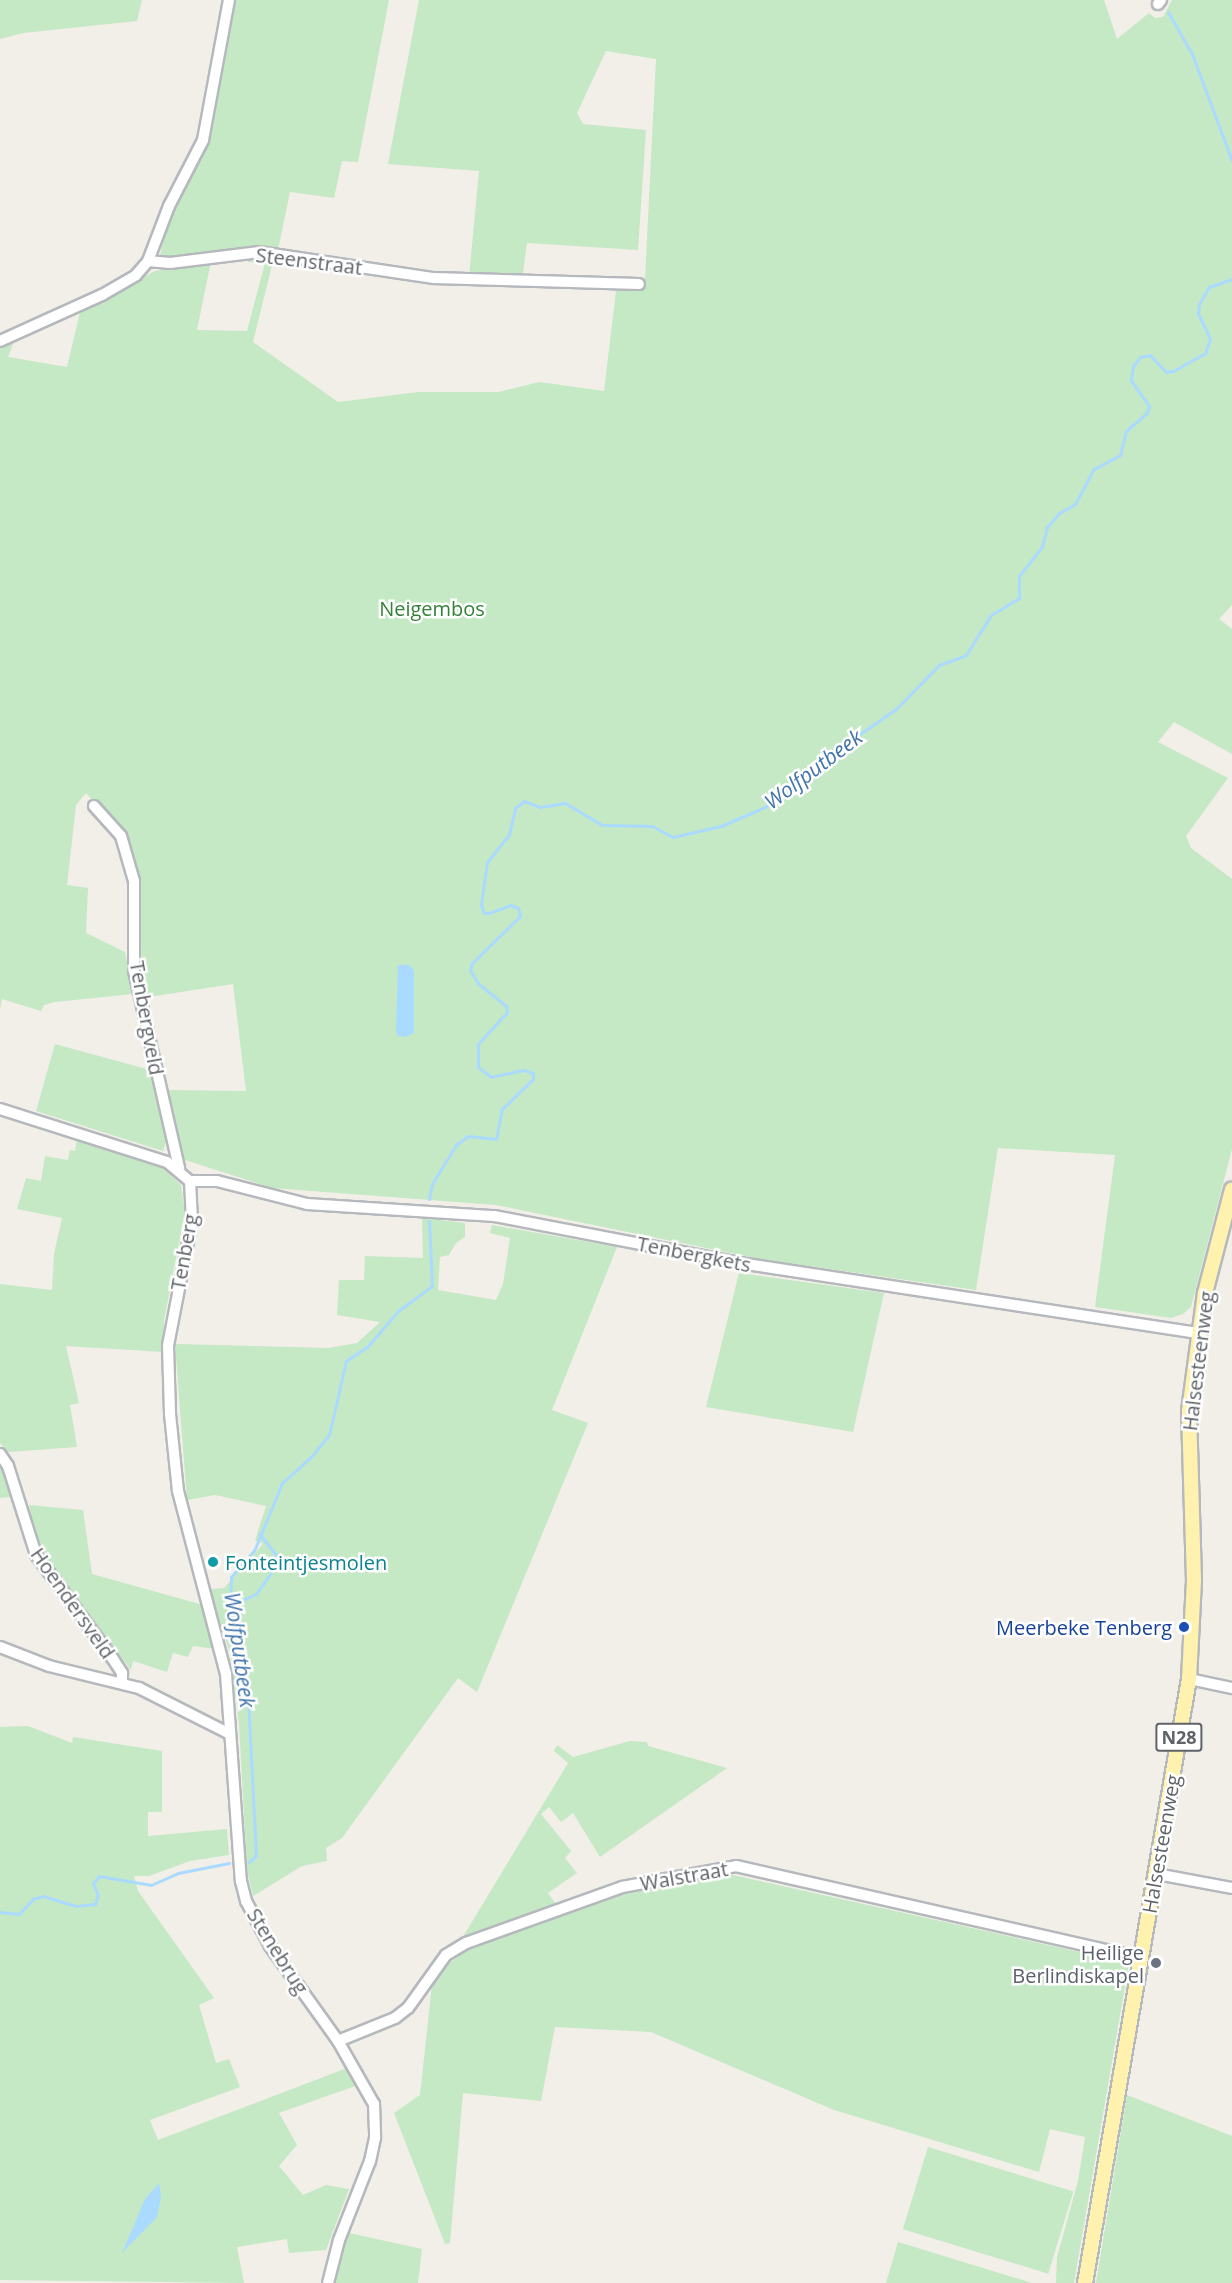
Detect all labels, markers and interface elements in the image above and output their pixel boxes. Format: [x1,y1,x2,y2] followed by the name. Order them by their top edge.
[254,243,364,279] street label: Steenstraat
[379,596,485,620] park label: Neigembos
[759,724,867,814] water label: Wolfputbeek
[125,959,169,1077] street label: Tenbergveld
[165,1212,203,1292] street label: Tenberg
[635,1231,753,1277] street label: Tenbergkets
[1178,1290,1218,1432] street label: Halsesteenweg
[26,1543,120,1663] street label: Hoendersveld
[225,1550,387,1574] place label: Fonteintjesmolen
[206,1555,220,1569] marker: Fonteintjesmolen
[219,1591,261,1709] water label: Wolfputbeek
[996,1615,1172,1639] place label: Meerbeke Tenberg
[1177,1620,1191,1634] marker: Meerbeke Tenberg
[1155,1722,1203,1752] road number: N28
[1137,1773,1185,1915] street label: Halsesteenweg
[638,1856,730,1896] street label: Walstraat
[242,1904,314,1998] street label: Stenebrug
[1012,1940,1144,1987] place label: Heilige Berlindiskapel
[1149,1956,1163,1970] marker: Heilige Berlindiskapel

